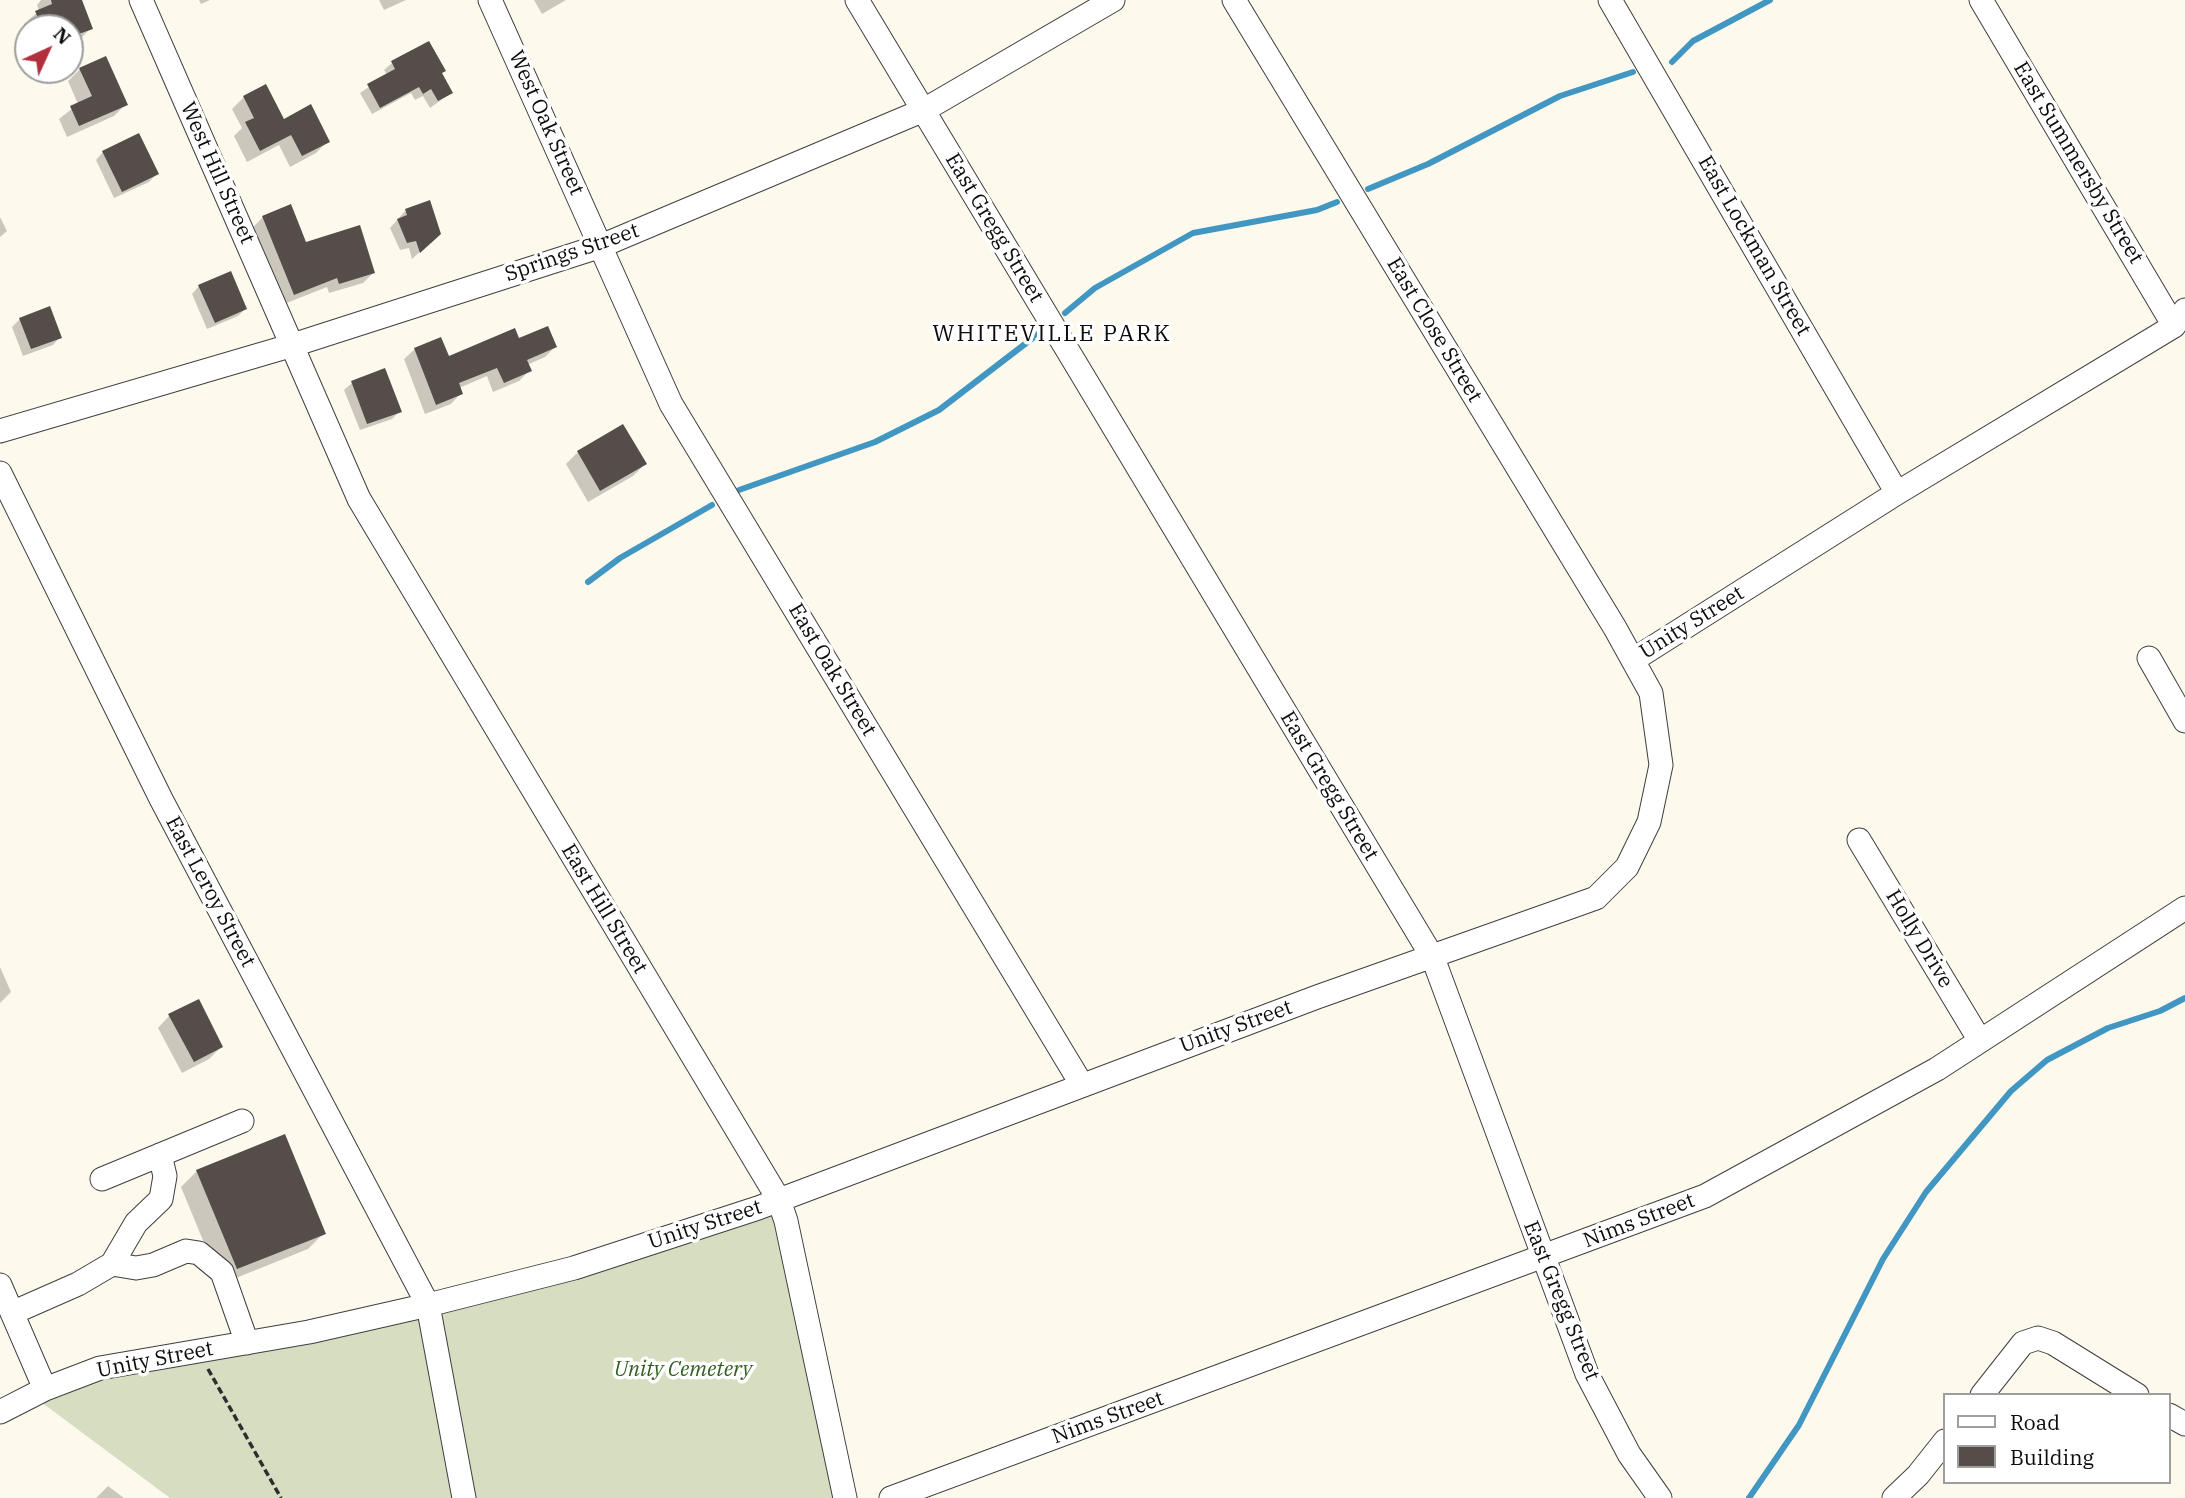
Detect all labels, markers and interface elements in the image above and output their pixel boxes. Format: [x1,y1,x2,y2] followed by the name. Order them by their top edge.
[14,14,84,84] north arrow
[49,22,76,49] text: N
[503,47,589,199] street label: West Oak Street
[2008,57,2148,269] street label: East Summersby Street
[174,98,260,248] street label: West Hill Street
[939,149,1049,307] street label: East Gregg Street
[1692,151,1816,341] street label: East Lockman Street
[502,218,642,288] street label: Springs Street
[1381,253,1487,407] street label: East Close Street
[934,320,1170,348] district label: WHITEVILLE PARK
[1635,581,1749,665] street label: Unity Street
[783,599,881,741] street label: East Oak Street
[1274,707,1384,865] street label: East Gregg Street
[160,812,260,972] street label: East Leroy Street
[555,840,653,978] street label: East Hill Street
[1880,885,1958,993] street label: Holly Drive
[1176,995,1296,1059] street label: Unity Street
[1580,1188,1698,1254] street label: Nims Street
[645,1195,765,1255] street label: Unity Street
[1518,1218,1604,1384] street label: East Gregg Street
[95,1336,215,1384] street label: Unity Street
[614,1357,752,1383] park label: Unity Cemetery
[1049,1386,1167,1450] street label: Nims Street
[1944,1393,2171,1484] legend
[2010,1408,2060,1436] text: Road
[2010,1443,2094,1471] text: Building

